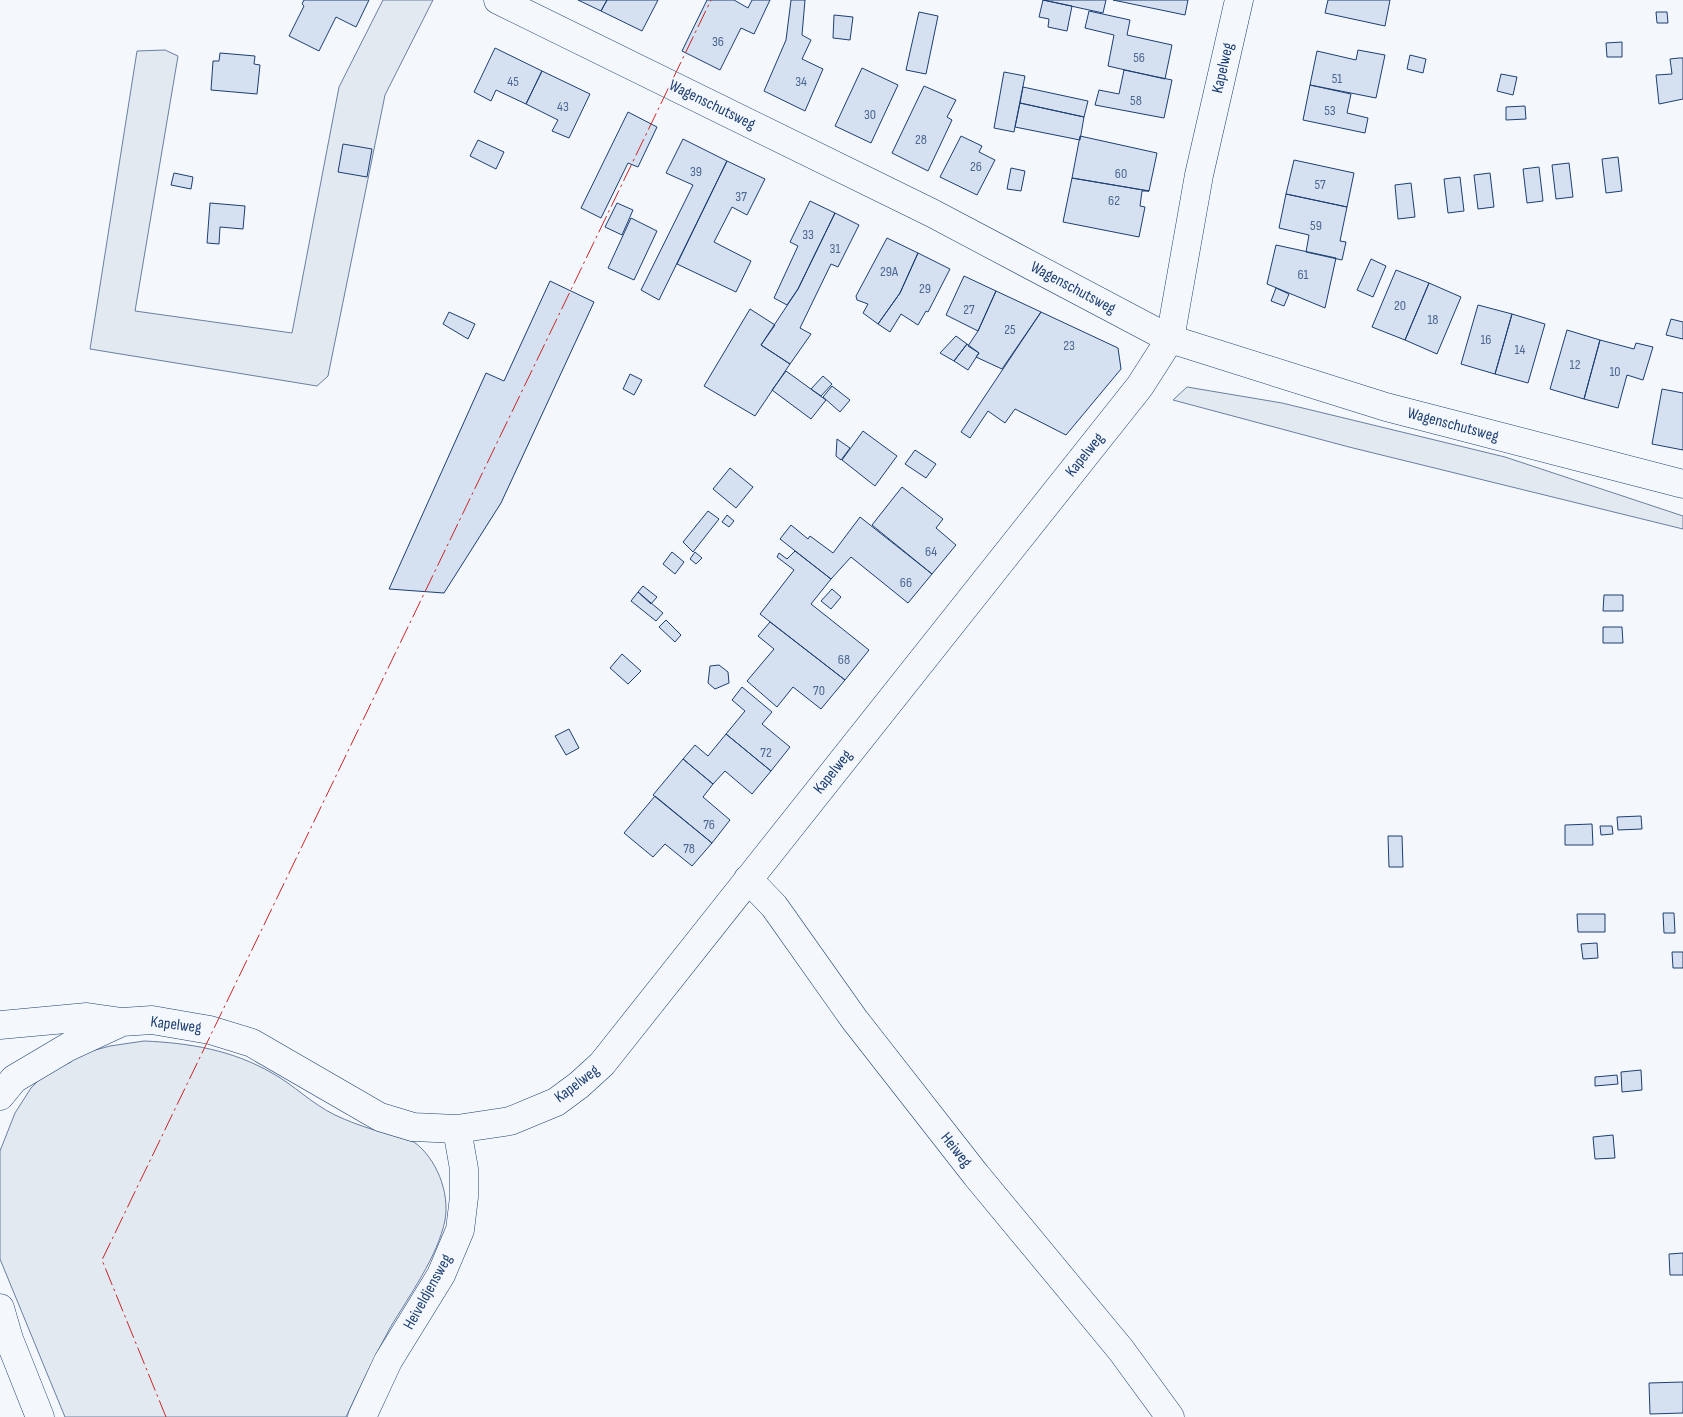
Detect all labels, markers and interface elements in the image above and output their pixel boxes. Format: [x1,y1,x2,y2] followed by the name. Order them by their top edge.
[712,33,724,50] house number: 36
[1208,41,1238,95] street label: Kapelweg
[1133,49,1145,66] house number: 56
[1332,70,1342,87] house number: 51
[507,73,519,90] house number: 45
[795,73,807,90] house number: 34
[666,76,758,134] street label: Wagenschutsweg
[1130,92,1142,109] house number: 58
[557,98,569,115] house number: 43
[1324,102,1336,119] house number: 53
[864,106,876,123] house number: 30
[915,131,927,148] house number: 28
[970,158,982,175] house number: 26
[690,163,702,180] house number: 39
[1115,165,1127,182] house number: 60
[1314,176,1326,193] house number: 57
[735,188,747,205] house number: 37
[1108,192,1120,209] house number: 62
[1310,217,1322,234] house number: 59
[802,226,814,243] house number: 33
[830,240,840,257] house number: 31
[1027,258,1119,318] street label: Wagenschutsweg
[880,263,899,280] house number: 29A
[1297,266,1309,283] house number: 61
[919,280,931,297] house number: 29
[1394,297,1406,314] house number: 20
[963,301,975,318] house number: 27
[1427,311,1439,328] house number: 18
[1004,321,1016,338] house number: 25
[1480,331,1492,348] house number: 16
[1063,337,1075,354] house number: 23
[1515,341,1526,358] house number: 14
[1570,356,1581,373] house number: 12
[1609,363,1621,380] house number: 10
[1405,404,1501,446] street label: Wagenschutsweg
[1062,429,1108,481] street label: Kapelweg
[925,543,937,560] house number: 64
[900,574,912,591] house number: 66
[838,651,850,668] house number: 68
[813,682,825,699] house number: 70
[760,744,772,761] house number: 72
[810,746,856,798] street label: Kapelweg
[703,816,715,833] house number: 76
[683,840,695,857] house number: 78
[149,1012,203,1038] street label: Kapelweg
[551,1061,603,1107] street label: Kapelweg
[936,1129,976,1171] street label: Heiweg
[399,1251,457,1333] street label: Heiveldjensweg

